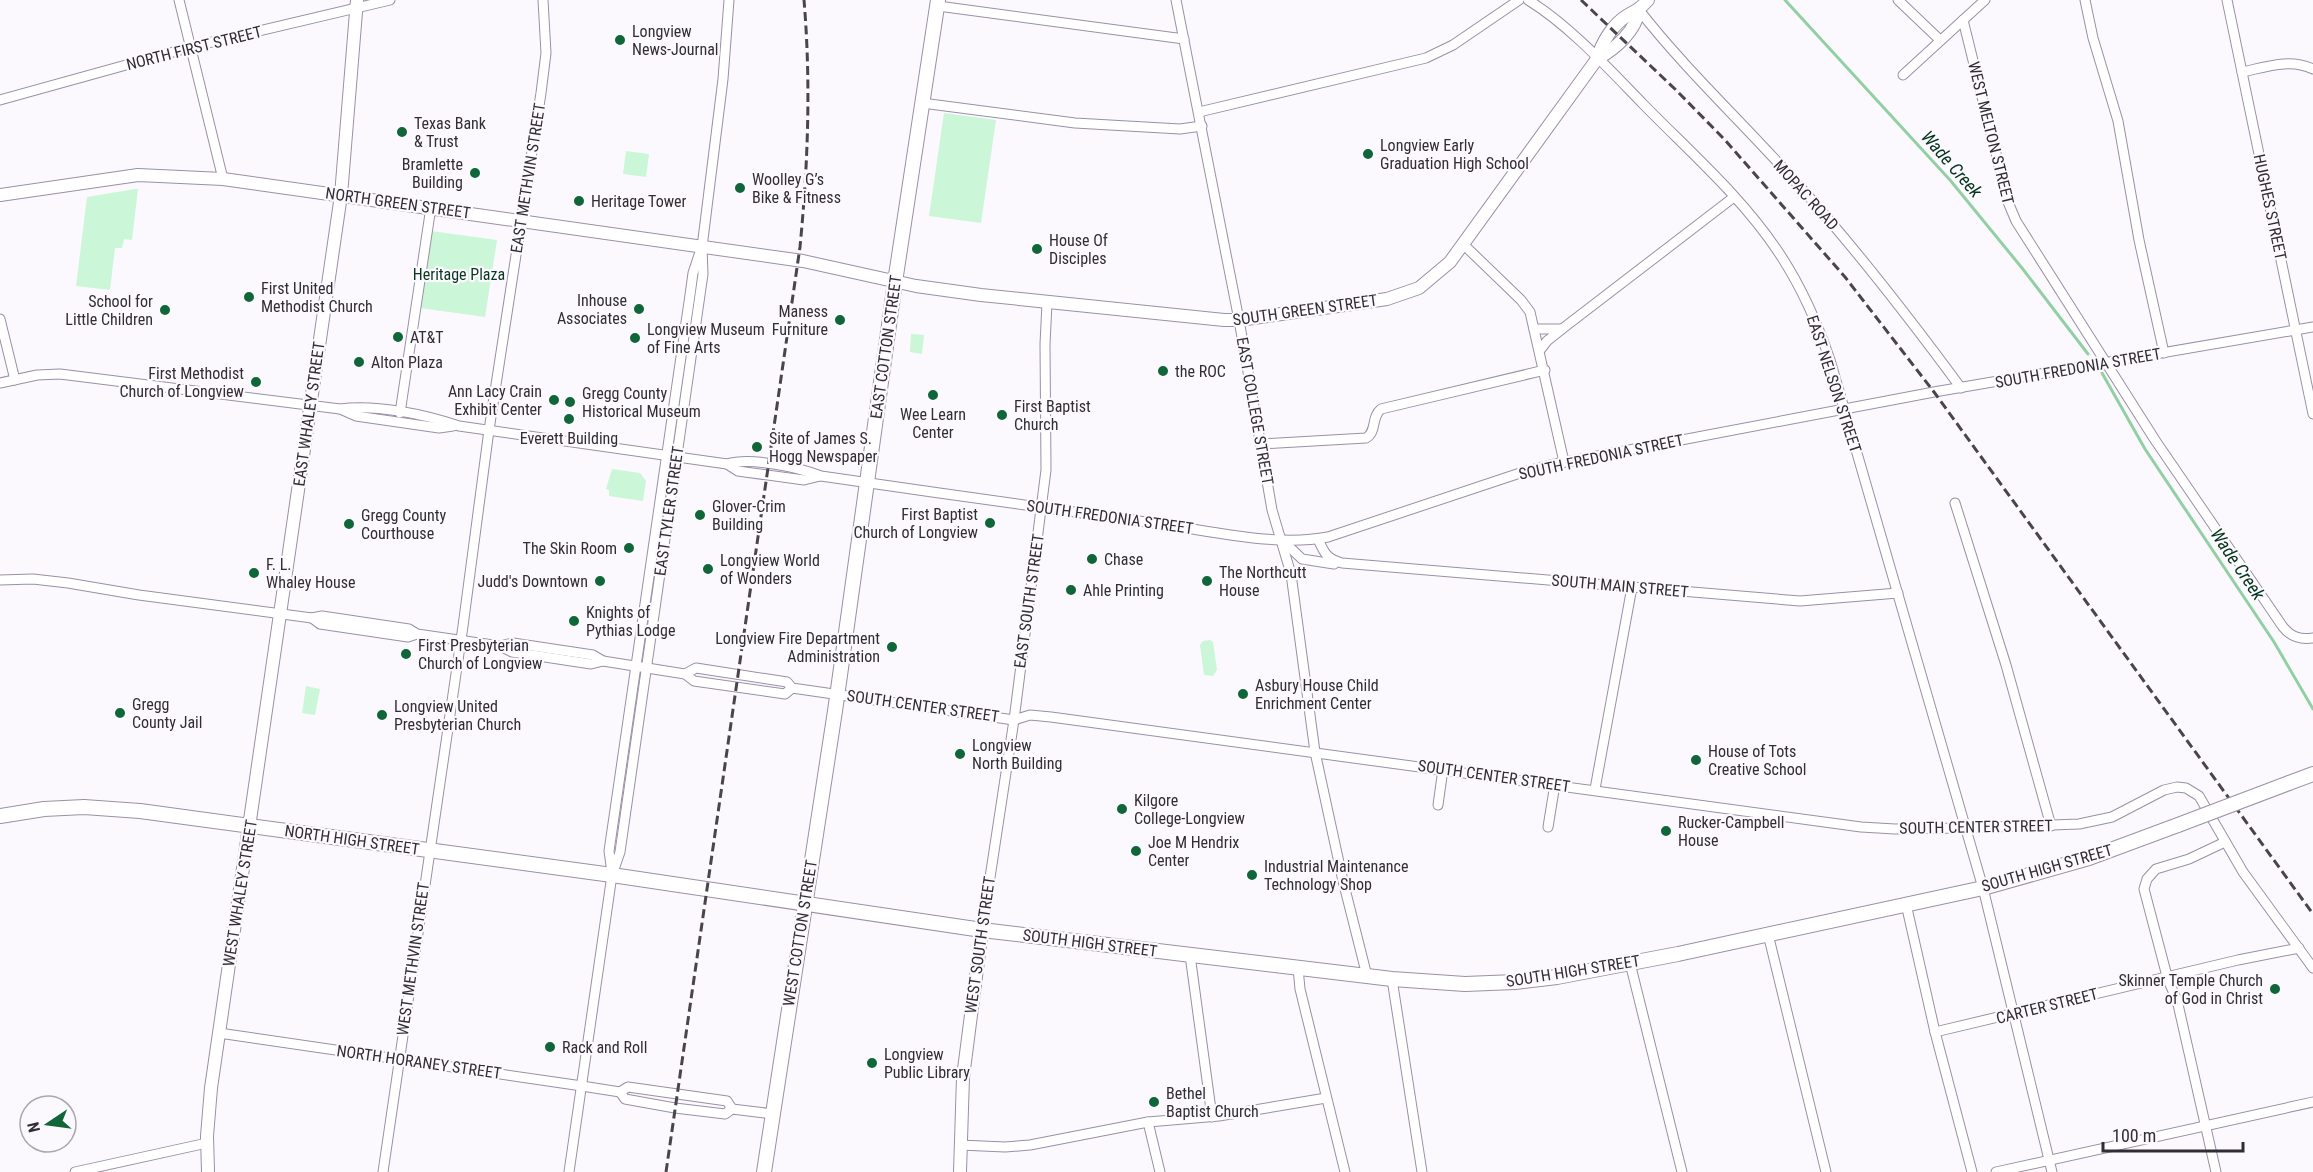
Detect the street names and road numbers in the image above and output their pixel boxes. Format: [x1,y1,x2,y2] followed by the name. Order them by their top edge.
[124,22,264,74] street label: NORTH FIRST STREET
[1964,60,2018,206] street label: WEST MELTON STREET
[507,102,549,254] street label: EAST METHVIN STREET
[2250,152,2290,262] street label: HUGHES STREET
[1770,156,1842,234] street label: MOPAC ROAD
[324,183,472,223] street label: NORTH GREEN STREET
[867,274,905,420] street label: EAST COTTON STREET
[1232,290,1378,330] street label: SOUTH GREEN STREET
[1803,313,1865,455] street label: EAST NELSON STREET
[1233,336,1277,486] street label: EAST COLLEGE STREET
[289,340,329,488] street label: EAST WHALEY STREET
[1994,344,2162,392] street label: SOUTH FREDONIA STREET
[1517,430,1685,484] street label: SOUTH FREDONIA STREET
[650,445,688,577] street label: EAST TYLER STREET
[1025,496,1195,538] street label: SOUTH FREDONIA STREET
[1010,533,1048,669] street label: EAST SOUTH STREET
[1551,571,1689,601] street label: SOUTH MAIN STREET
[846,686,1000,726] street label: SOUTH CENTER STREET
[1417,756,1571,796] street label: SOUTH CENTER STREET
[1899,816,2053,838] street label: SOUTH CENTER STREET
[219,818,261,968] street label: WEST WHALEY STREET
[283,821,421,859] street label: NORTH HIGH STREET
[1979,840,2115,896] street label: SOUTH HIGH STREET
[779,858,821,1008] street label: WEST COTTON STREET
[961,875,999,1015] street label: WEST SOUTH STREET
[393,881,433,1037] street label: WEST METHVIN STREET
[1022,925,1158,961] street label: SOUTH HIGH STREET
[1505,951,1641,991] street label: SOUTH HIGH STREET
[1994,984,2100,1028] street label: CARTER STREET
[335,1041,503,1083] street label: NORTH HORANEY STREET

